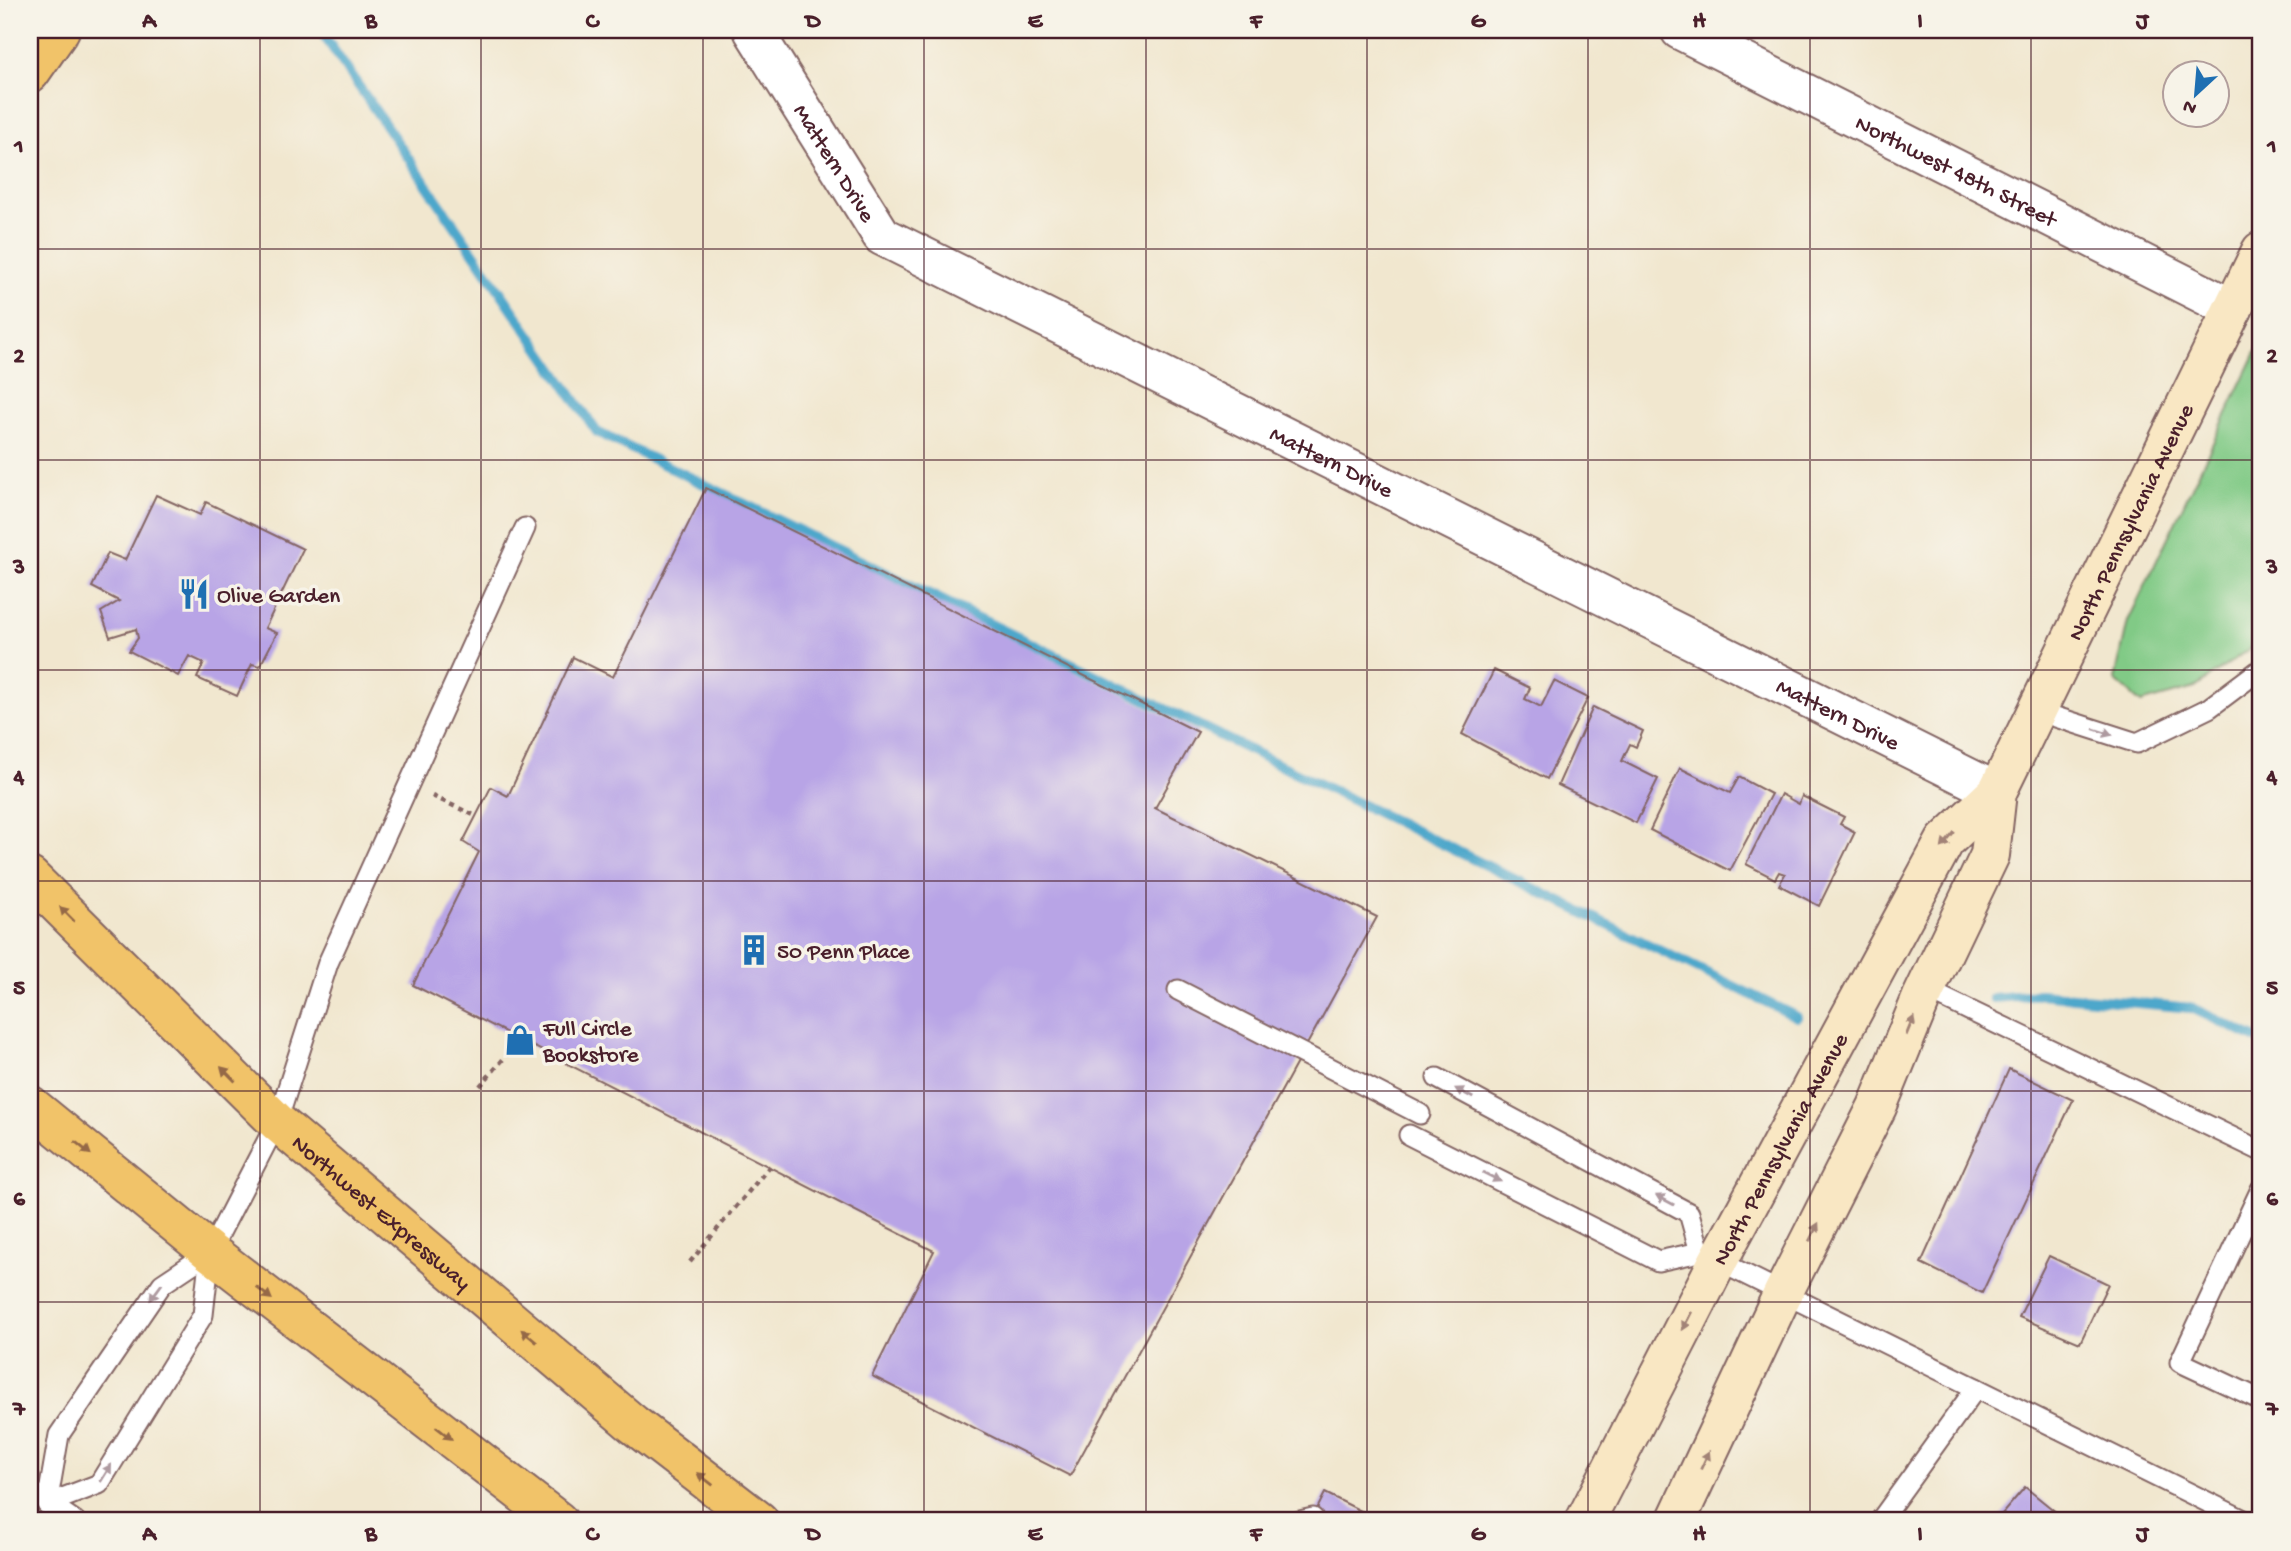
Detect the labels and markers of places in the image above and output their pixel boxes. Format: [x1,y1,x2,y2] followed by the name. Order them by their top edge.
[177,577,211,611] restaurant icon: Olive Garden
[217,584,340,611] place label: Olive Garden
[737,933,771,967] building icon: 50 Penn Place
[777,940,911,967] place label: 50 Penn Place
[542,1017,640,1070] place label: Full Circle Bookstore
[503,1023,537,1057] shop icon: Full Circle Bookstore

